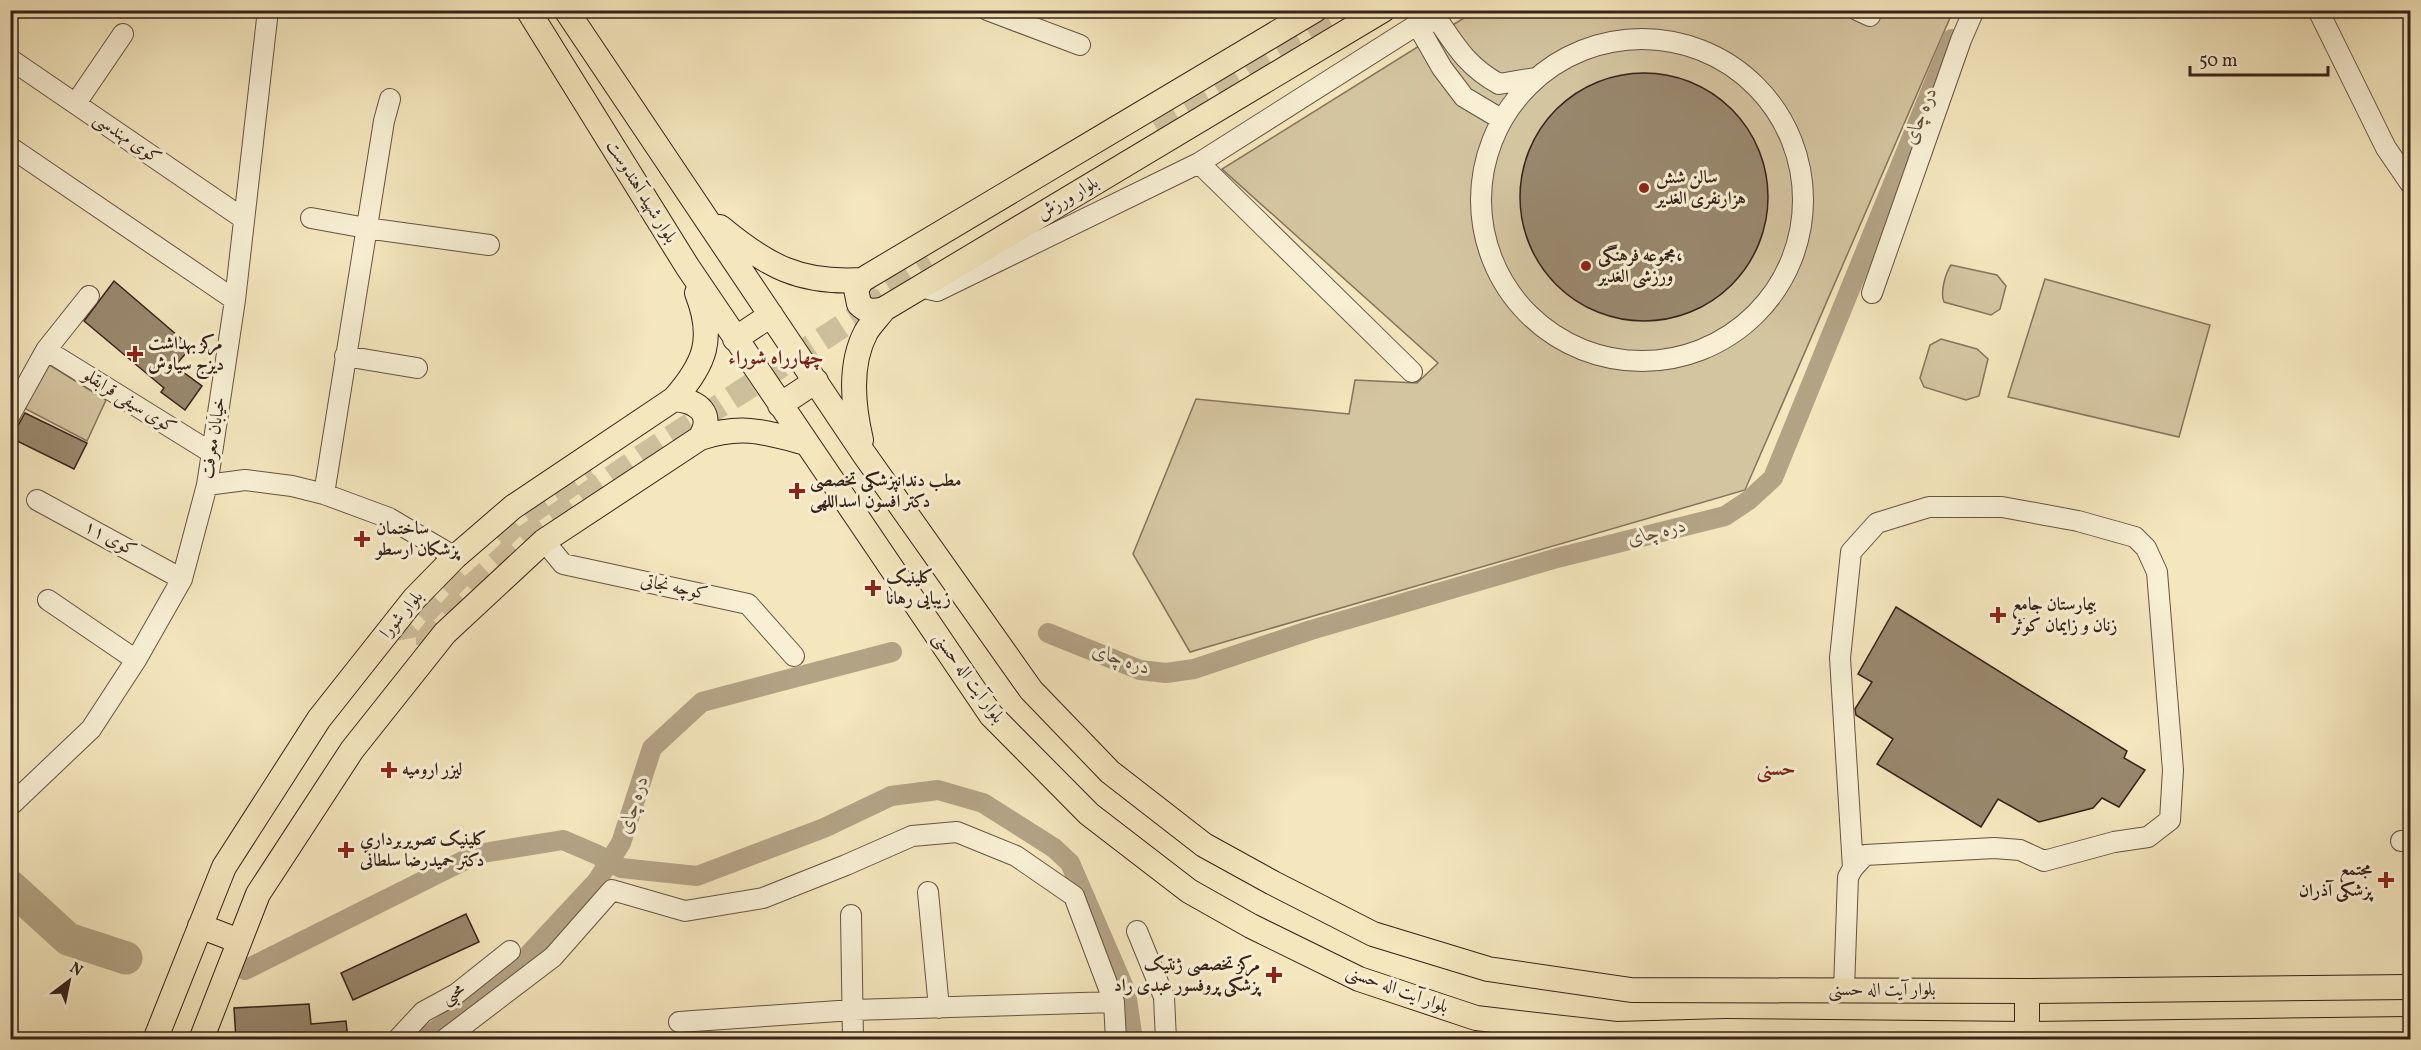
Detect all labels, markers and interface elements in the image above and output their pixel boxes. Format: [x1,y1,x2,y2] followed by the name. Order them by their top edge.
[2190,39,2328,77] scale bar
[2199,49,2238,74] text: 50 m
[1897,83,1945,149] water label: دره چای
[88,107,166,171] street label: کوی مهندسی
[599,136,683,248] street label: بلوار شهید آهندوست
[1654,166,1746,212] place label: سالن شش هزارنفری الغدیر
[1032,171,1104,227] street label: بلوار ورزش
[1637,181,1651,195] marker: سالن شش هزارنفری الغدیر
[1596,244,1683,290] place label: مجموعه فرهنگی، ورزشی الغدیر
[1579,259,1593,273] marker: مجموعه فرهنگی، ورزشی الغدیر
[148,332,224,380] place label: مرکز بهداشت دیزج سیاوش
[126,345,144,363] marker: مرکز بهداشت دیزج سیاوش
[728,345,824,373] district label: چهارراه شوراء
[76,362,180,441] street label: کوی سیفی قرابقلو
[195,395,233,481] street label: خیابان معرفت
[810,469,961,515] place label: مطب دندانپزشکی تخصصی دکتر افسون اسداللهی
[788,482,806,500] marker: مطب دندانپزشکی تخصصی دکتر افسون اسداللهی
[1625,512,1689,554] water label: دره چای
[79,515,141,563] street label: کوی ۱۱
[374,517,461,563] place label: ساختمان پزشکان ارسطو
[353,530,371,548] marker: ساختمان پزشکان ارسطو
[886,566,951,612] place label: کلینیک زیبایی رهانا
[638,569,710,607] street label: کوچه نجاتی
[864,579,882,597] marker: کلینیک زیبایی رهانا
[374,586,430,644] street label: بلوار شورا
[2010,593,2118,639] place label: بیمارستان جامع زنان و زایمان کوثر
[1989,606,2007,624] marker: بیمارستان جامع زنان و زایمان کوثر
[926,627,1010,729] street label: بلوار آیت اله حسنی
[1088,637,1154,683] water label: دره چای
[1756,756,1796,784] district label: حسنی
[402,758,462,783] place label: لیزر ارومیه
[380,761,398,779] marker: لیزر ارومیه
[611,772,657,838] water label: دره چای
[359,828,487,874] place label: کلینیک تصويربرداري دکتر حمیدرضا سلطانی
[337,841,355,859] marker: کلینیک تصويربرداري دکتر حمیدرضا سلطانی
[2299,858,2374,904] place label: مجتمع پزشکی آذران
[2377,871,2395,889] marker: مجتمع پزشکی آذران
[39,951,99,1011] north arrow
[1114,953,1262,999] place label: مرکز تخصصی ژنتیک پزشکی پروفسور عبدی راد
[65,958,87,983] text: N
[1342,960,1452,1020] street label: بلوار آیت اله حسنی
[1265,966,1283,984] marker: مرکز تخصصی ژنتیک پزشکی پروفسور عبدی راد
[436,977,471,1012] street label: محبی
[1828,978,1936,1003] street label: بلوار آیت اله حسنی

